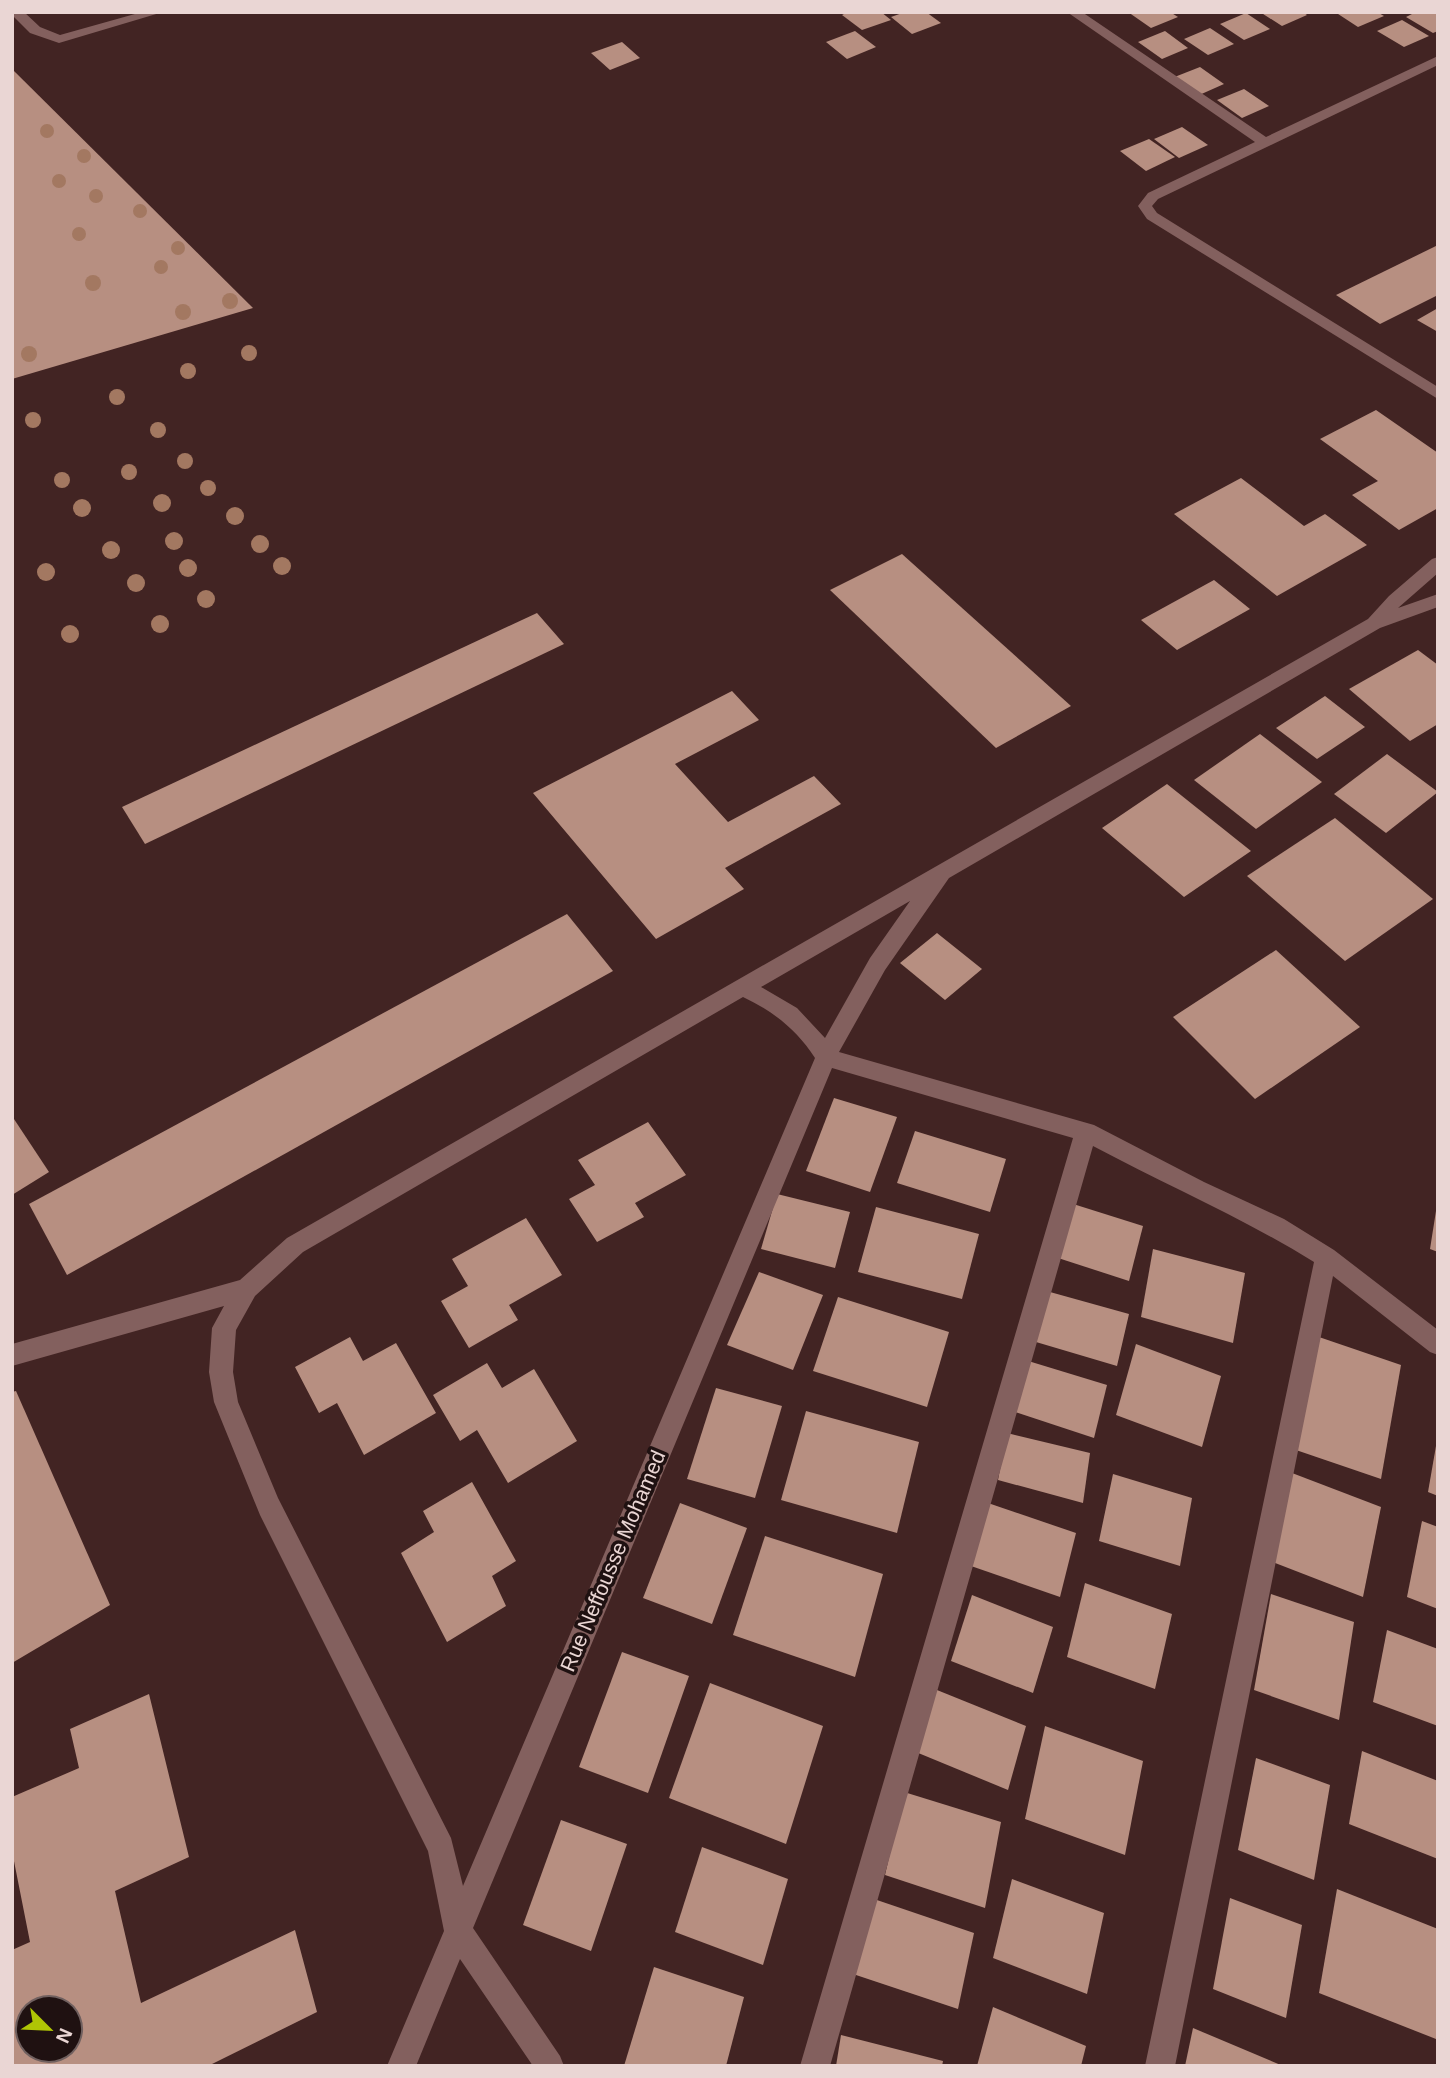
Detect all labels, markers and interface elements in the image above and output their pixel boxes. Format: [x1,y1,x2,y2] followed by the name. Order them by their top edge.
[556,1447,670,1675] street label: Rue Neffousse Mohamed
[14,1994,84,2064] north arrow
[52,2025,76,2046] text: N

